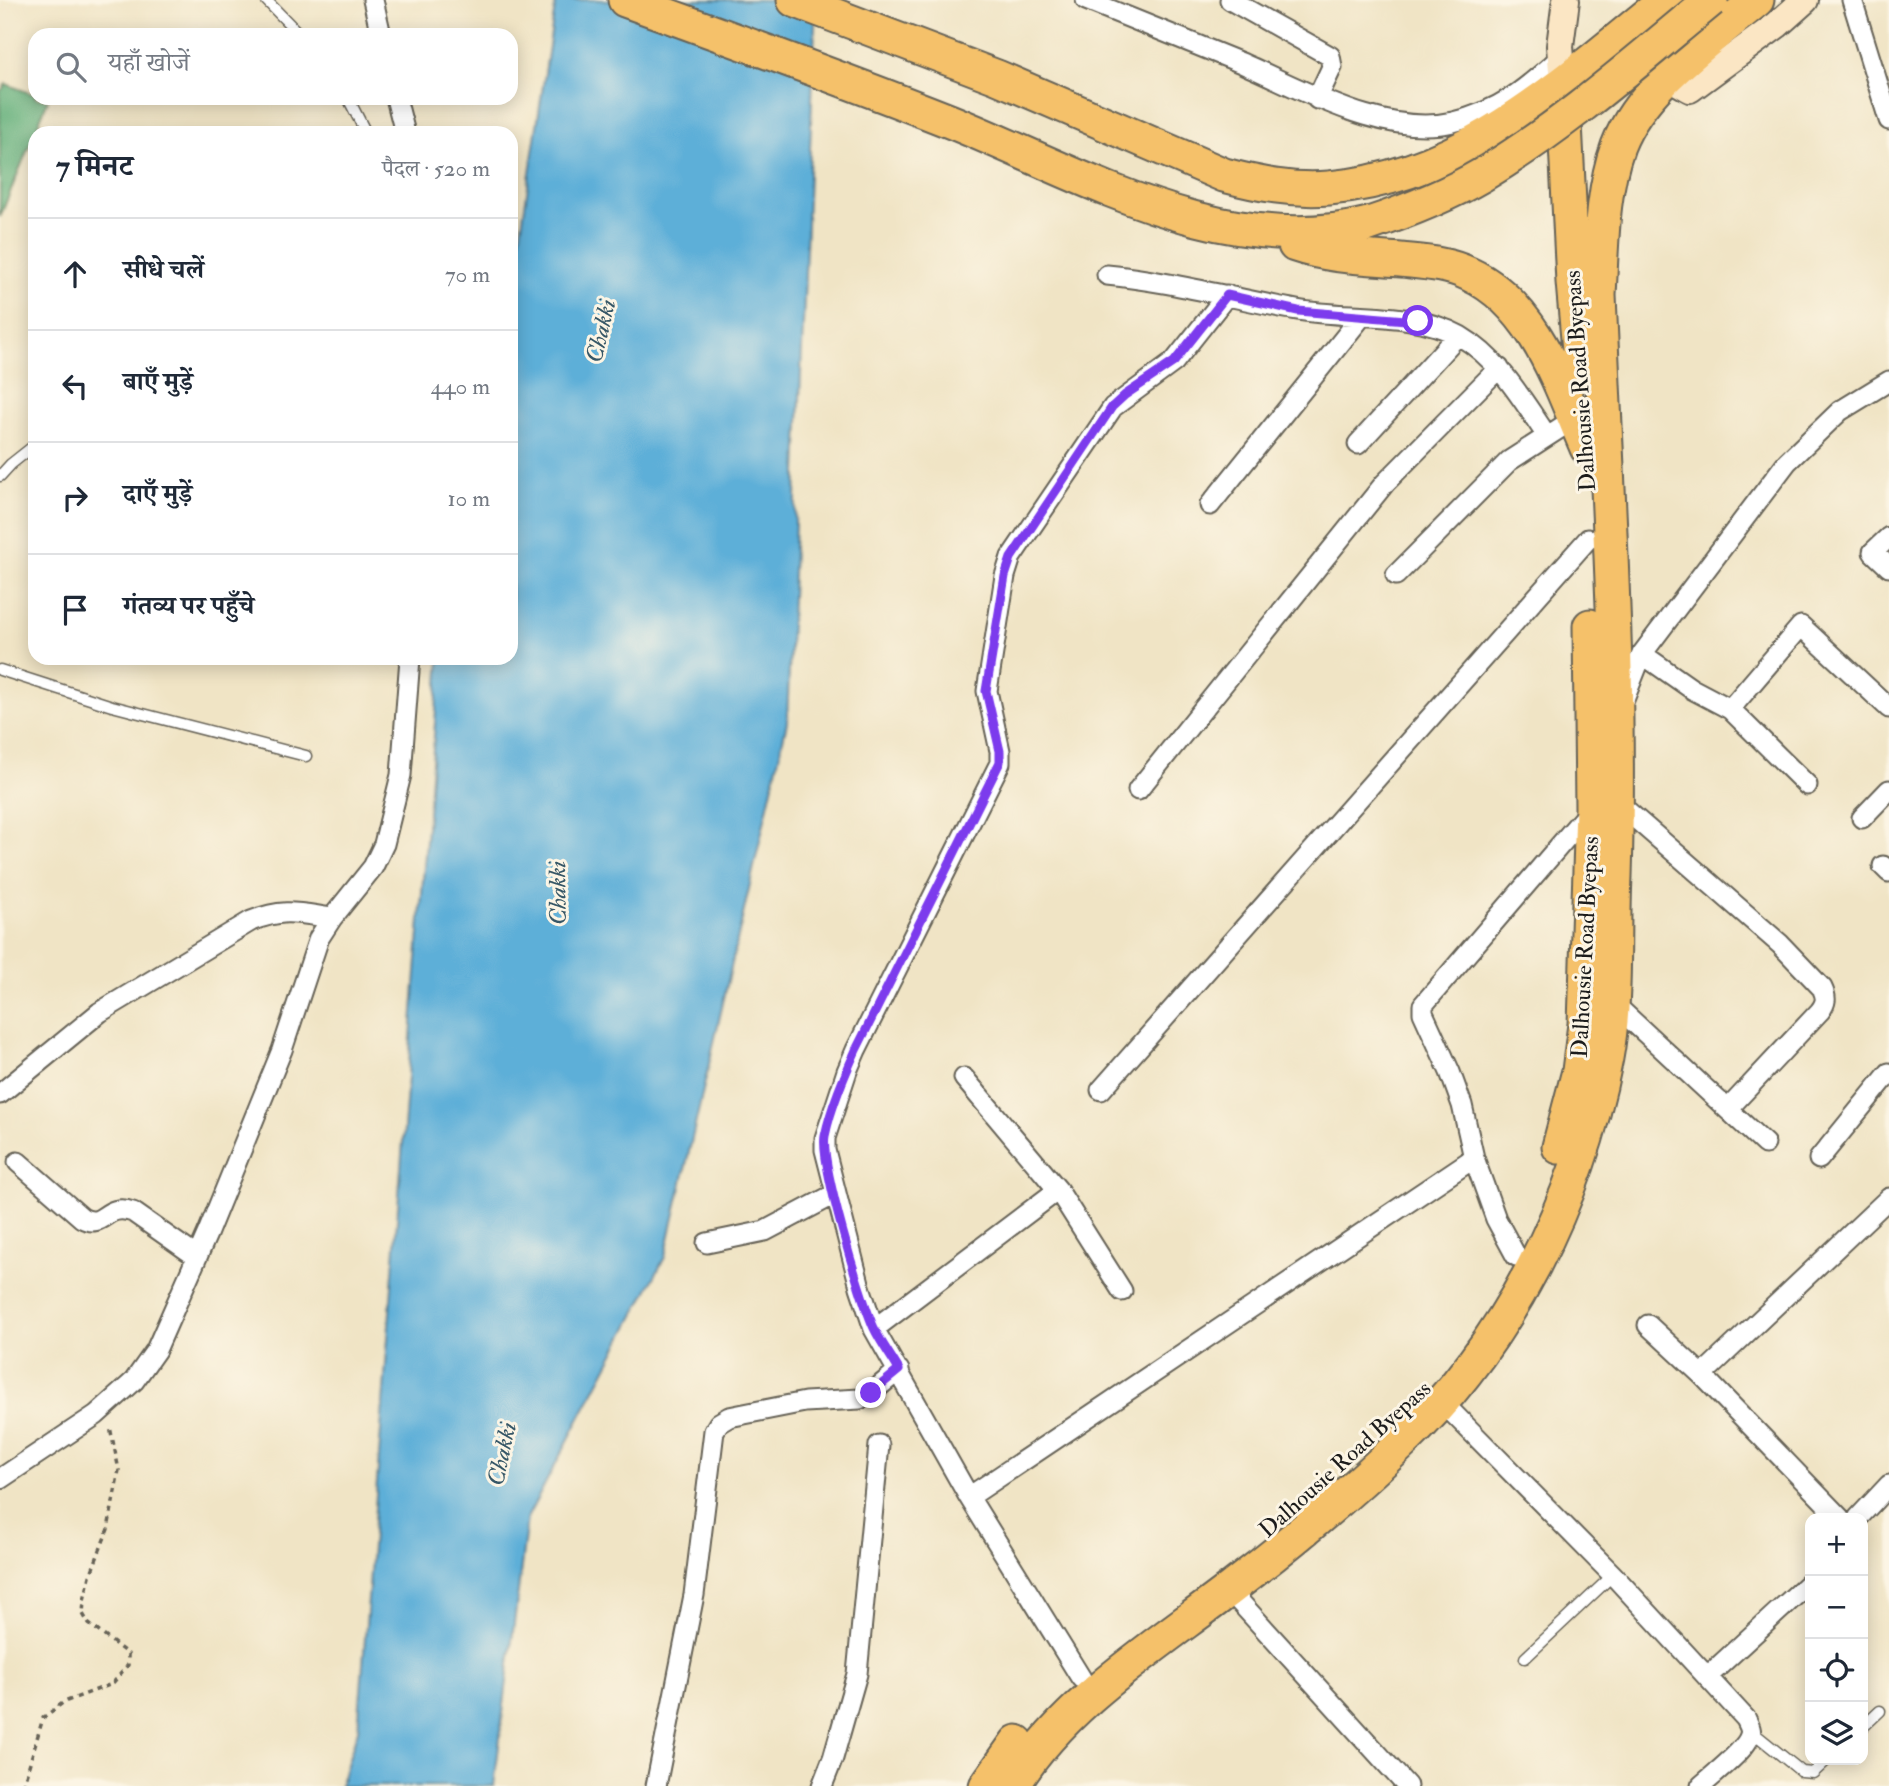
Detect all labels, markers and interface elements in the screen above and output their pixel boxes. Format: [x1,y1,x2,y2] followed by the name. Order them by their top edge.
[28,28,518,105] search box
[108,47,190,79] text: यहाँ खोजें
[52,48,90,86] icon: search
[56,148,133,185] text: 7 मिनट
[382,154,490,183] text: पैदल · 520 m
[123,254,204,286] text: सीधे चलें
[56,255,94,293] icon: ahead
[445,260,490,289] text: 70 m
[1558,269,1603,493] street label: Dalhousie Road Byepass
[579,296,623,366] water label: Chakki
[1402,305,1433,336] route start
[123,366,193,398] text: बाएँ मुड़ें
[56,367,94,405] icon: left
[431,372,490,401] text: 440 m
[123,478,192,510] text: दाएँ मुड़ें
[56,479,94,517] icon: right
[447,484,490,513] text: 10 m
[123,590,254,622] text: गंतव्य पर पहुँचे
[56,591,94,629] icon: arrive
[1565,835,1606,1059] street label: Dalhousie Road Byepass
[542,860,574,926] water label: Chakki
[1253,1374,1438,1545] street label: Dalhousie Road Byepass
[855,1377,886,1408] route end
[480,1419,524,1489] water label: Chakki
[1805,1513,1868,1765] map controls
[1805,1513,1868,1576] button: +
[1805,1576,1868,1639] button: −
[1805,1639,1868,1702] button: locate
[1805,1702,1868,1765] button: layers

